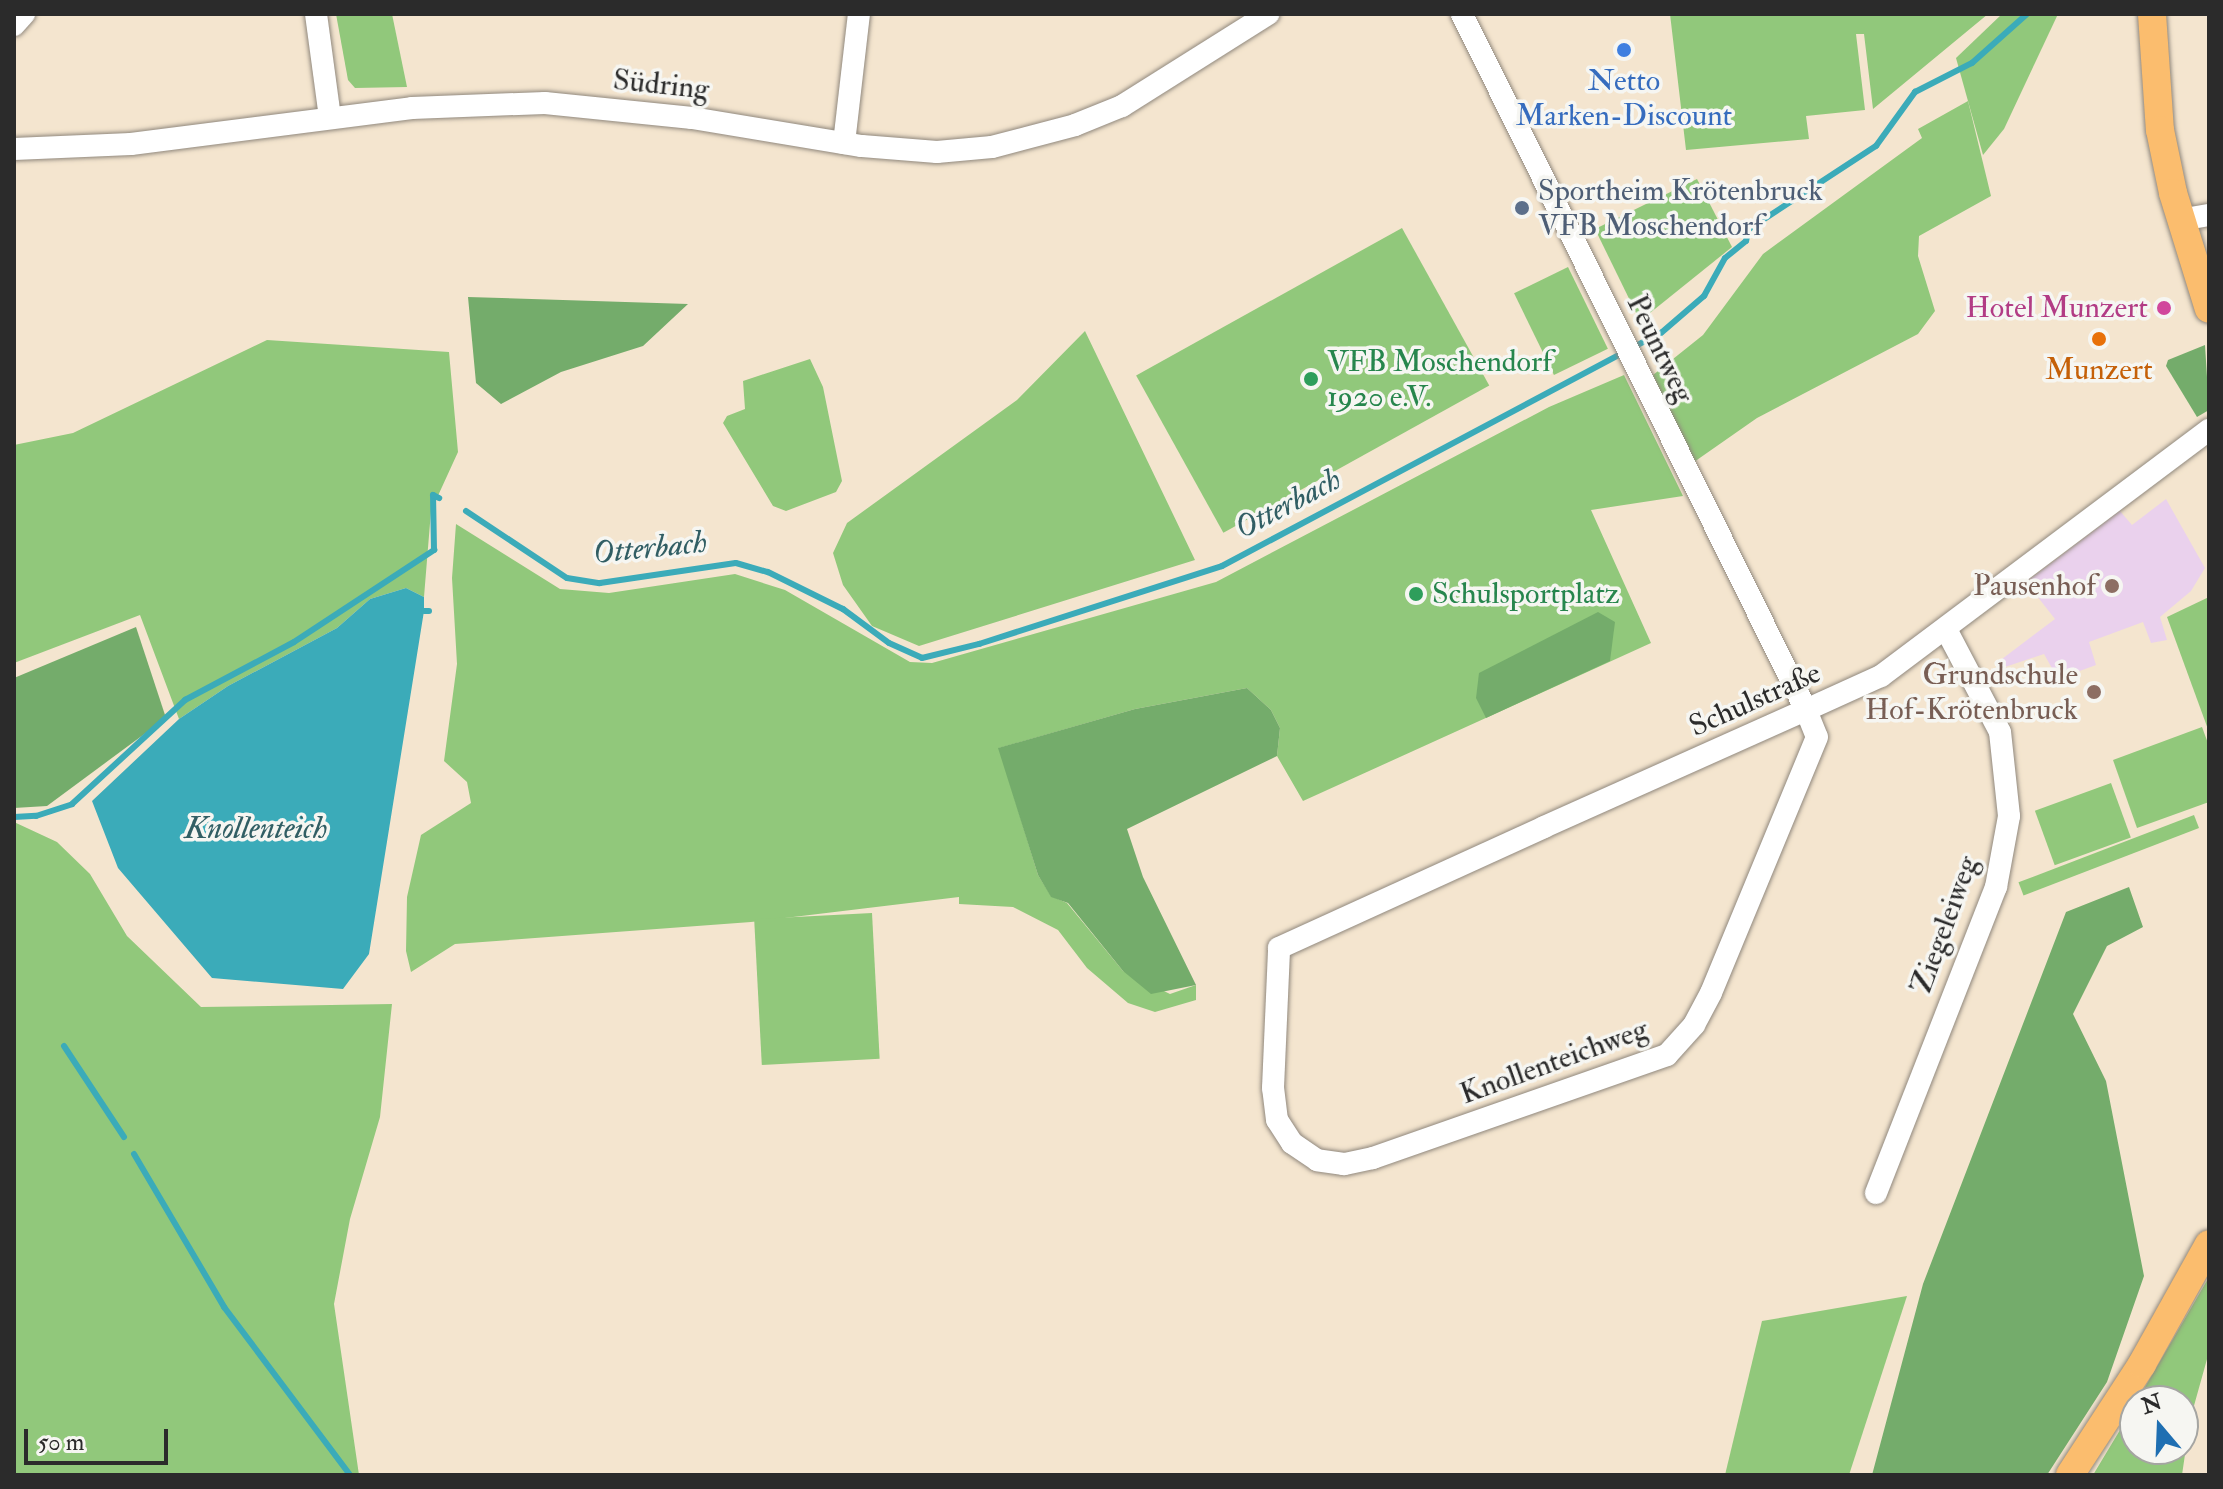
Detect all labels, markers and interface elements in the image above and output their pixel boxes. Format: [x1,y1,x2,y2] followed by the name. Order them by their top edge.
[1615,41,1633,59] marker: Netto Marken-Discount
[611,62,711,108] street label: Südring
[1516,63,1732,134] place label: Netto Marken-Discount
[1538,173,1823,244] place label: Sportheim Krötenbruck VFB Moschendorf
[1513,199,1531,217] marker: Sportheim Krötenbruck VFB Moschendorf
[1619,289,1701,409] street label: Peuntweg
[1966,290,2148,326] place label: Hotel Munzert
[2155,299,2173,317] marker: Hotel Munzert
[2090,330,2108,348] marker: Munzert
[1327,344,1552,414] place label: VFB Moschendorf 1920 e.V.
[2045,352,2153,388] place label: Munzert
[1302,370,1320,388] marker: VFB Moschendorf 1920 e.V.
[1228,460,1348,548] water label: Otterbach
[591,523,709,573] water label: Otterbach
[1973,568,2096,604] place label: Pausenhof
[1432,576,1620,612] place label: Schulsportplatz
[2103,577,2121,595] marker: Pausenhof
[1407,585,1425,603] marker: Schulsportplatz
[1684,655,1826,745] street label: Schulstraße
[1865,657,2078,728] place label: Grundschule Hof-Krötenbruck
[2085,683,2103,701] marker: Grundschule Hof-Krötenbruck
[184,809,328,847] water label: Knollenteich
[1904,851,1986,999] street label: Ziegeleiweg
[1455,1011,1653,1113] street label: Knollenteichweg
[2119,1385,2199,1465] north arrow
[2138,1388,2166,1421] text: N
[28,1413,172,1463] scale bar
[38,1427,84,1458] text: 50 m

